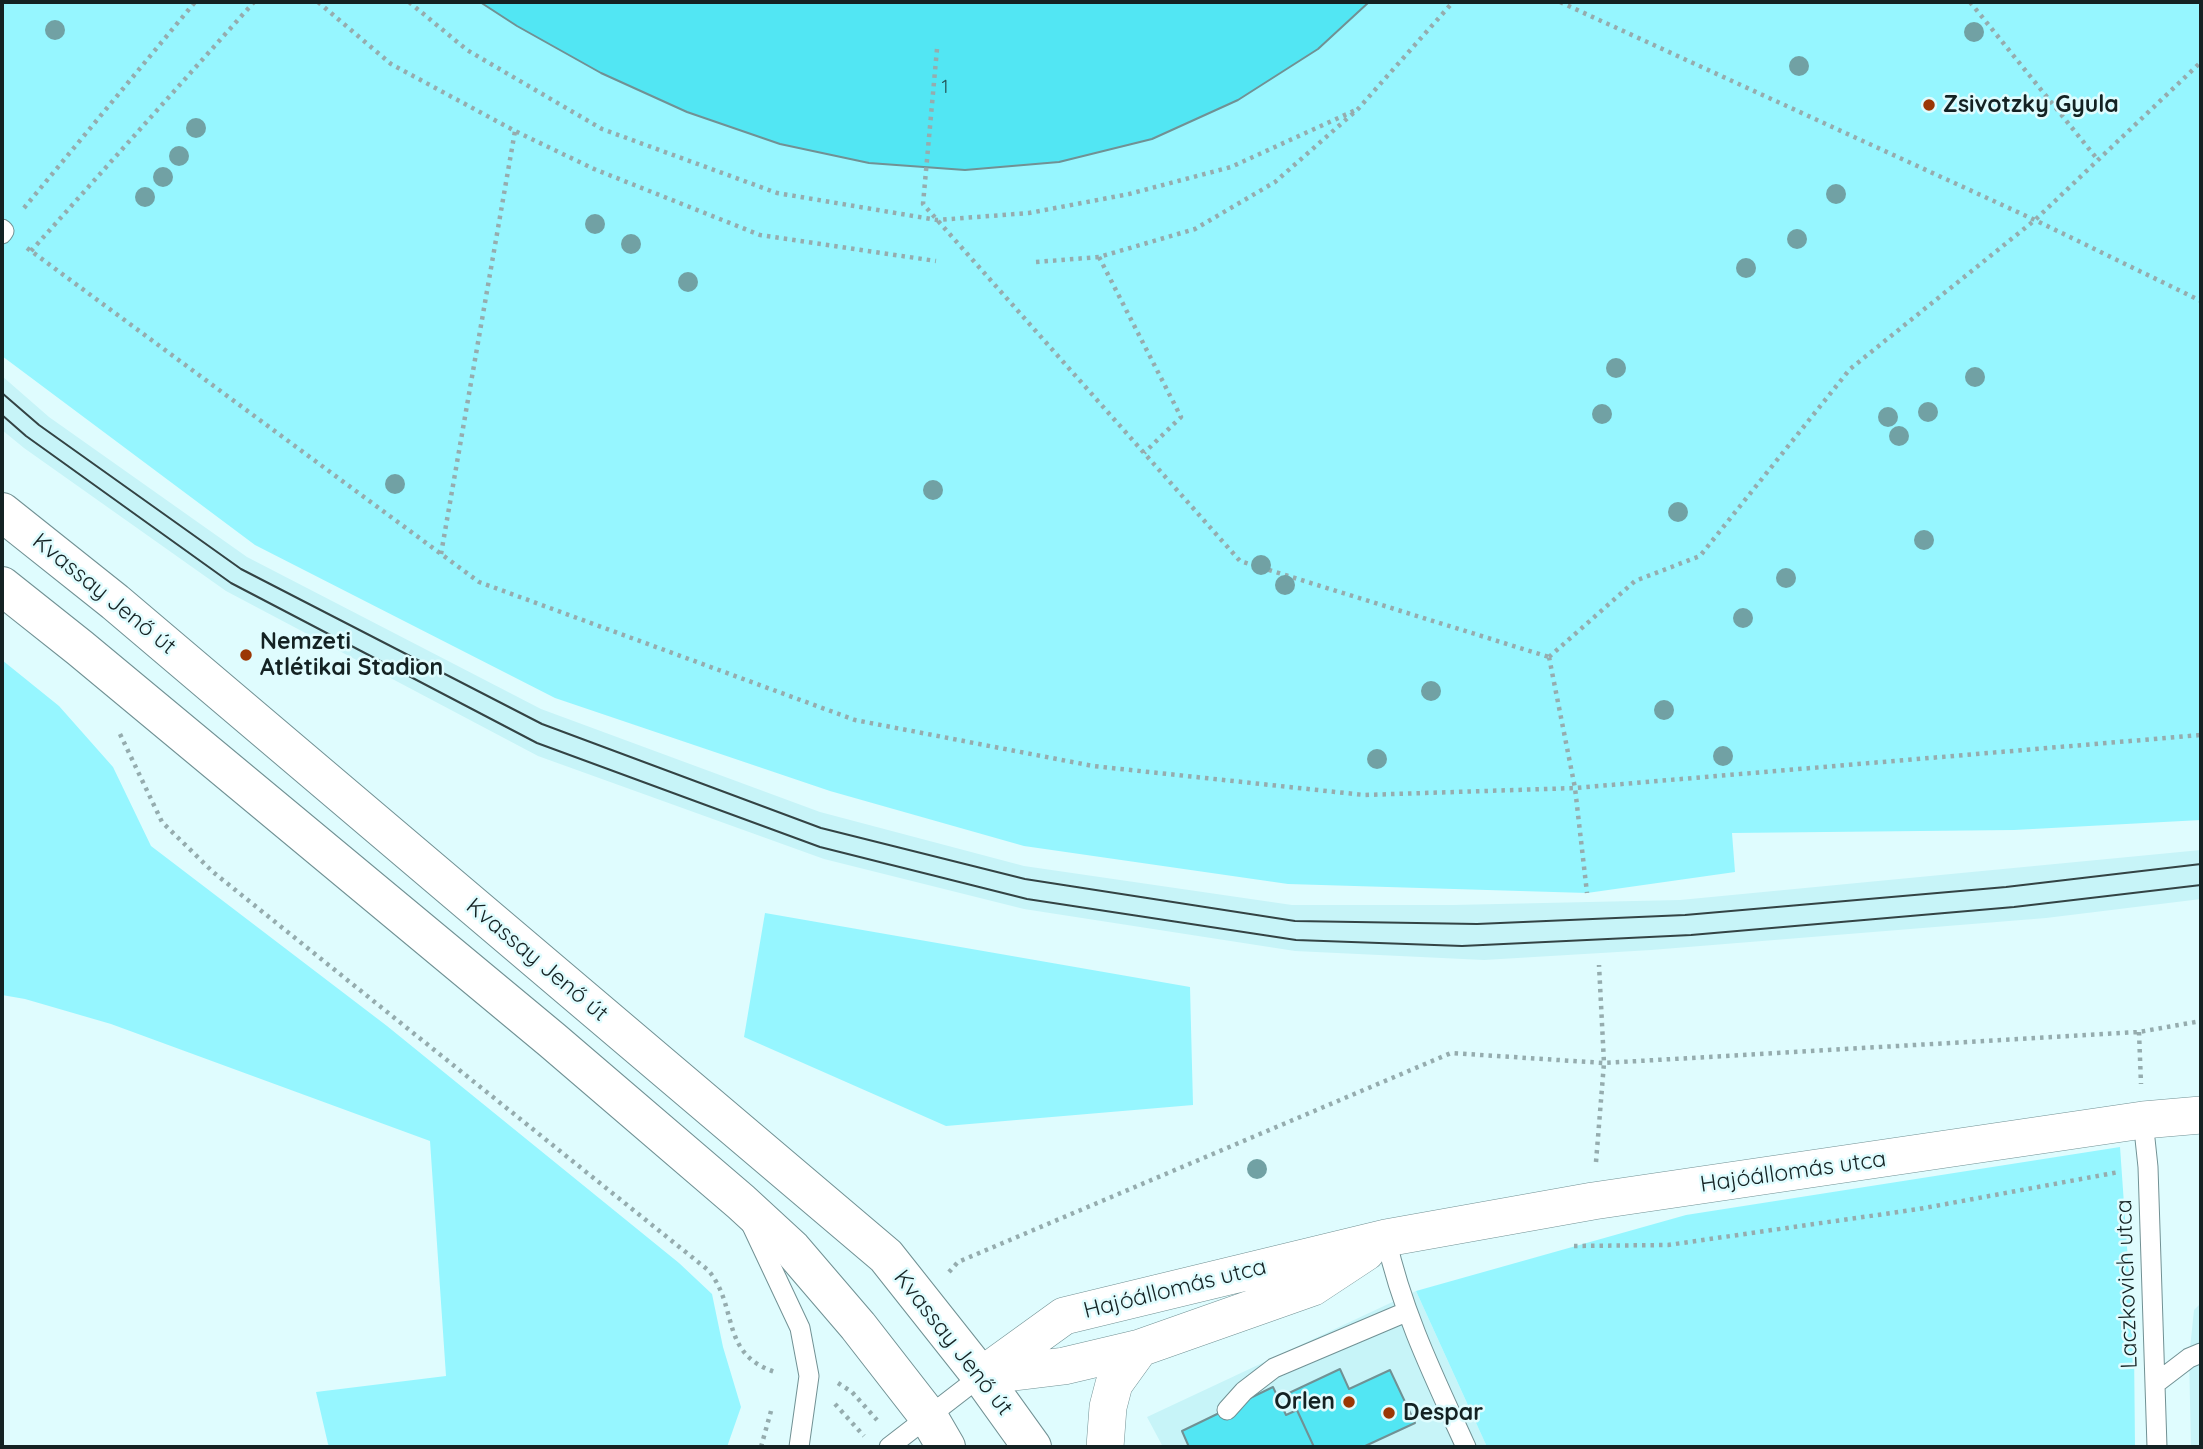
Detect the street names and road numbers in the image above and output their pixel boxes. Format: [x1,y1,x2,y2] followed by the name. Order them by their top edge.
[27,528,181,660] street label: Kvassay Jenő út
[460,893,614,1027] street label: Kvassay Jenő út
[1698,1145,1888,1199] street label: Hajóállomás utca
[2110,1199,2144,1369] street label: Laczkovich utca
[1081,1253,1269,1325] street label: Hajóállomás utca
[888,1265,1018,1421] street label: Kvassay Jenő út

